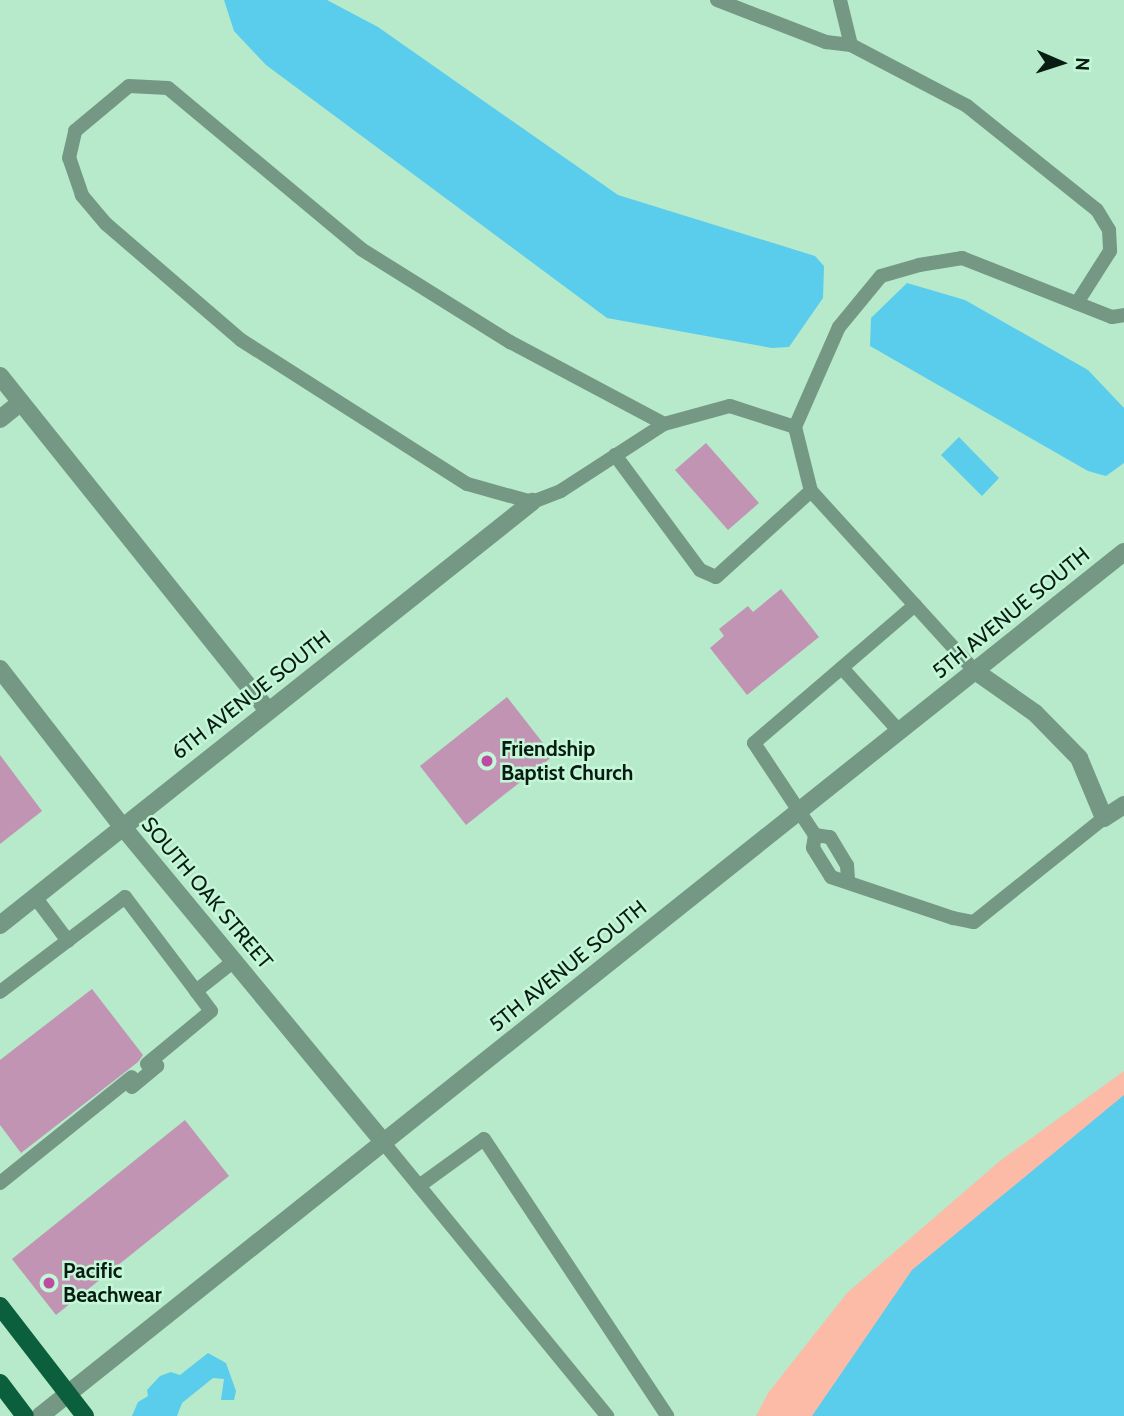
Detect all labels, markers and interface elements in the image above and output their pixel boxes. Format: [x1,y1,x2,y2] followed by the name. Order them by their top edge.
[1026,28,1096,98] north arrow
[1071,57,1094,71] text: N
[928,542,1094,684] street label: 5TH AVENUE SOUTH
[167,625,335,765] street label: 6TH AVENUE SOUTH
[501,736,633,786] place label: Friendship Baptist Church
[479,753,495,769] marker: Friendship Baptist Church
[136,812,278,974] street label: SOUTH OAK STREET
[485,895,651,1037] street label: 5TH AVENUE SOUTH
[63,1258,162,1308] place label: Pacific Beachwear
[41,1275,57,1291] marker: Pacific Beachwear

